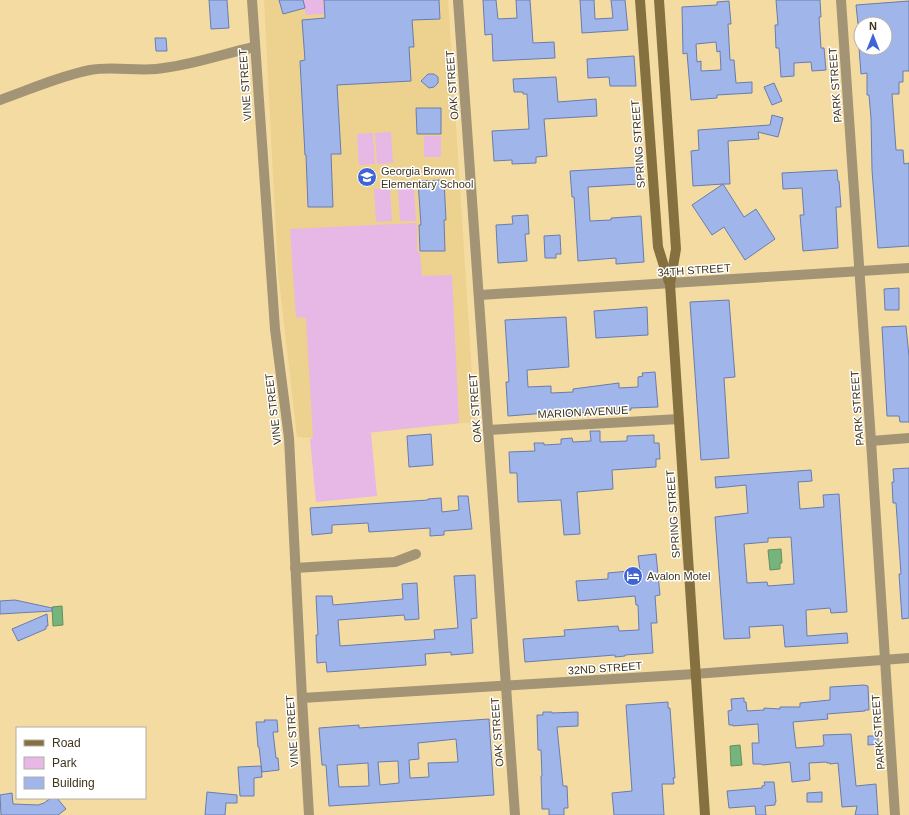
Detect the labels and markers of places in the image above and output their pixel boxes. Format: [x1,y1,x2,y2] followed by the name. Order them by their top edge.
[381,165,473,190] place label: Georgia Brown Elementary School
[356,166,378,188] school or university icon: Georgia Brown Elementary School
[622,565,644,587] hotel icon: Avalon Motel
[647,570,710,582] place label: Avalon Motel

